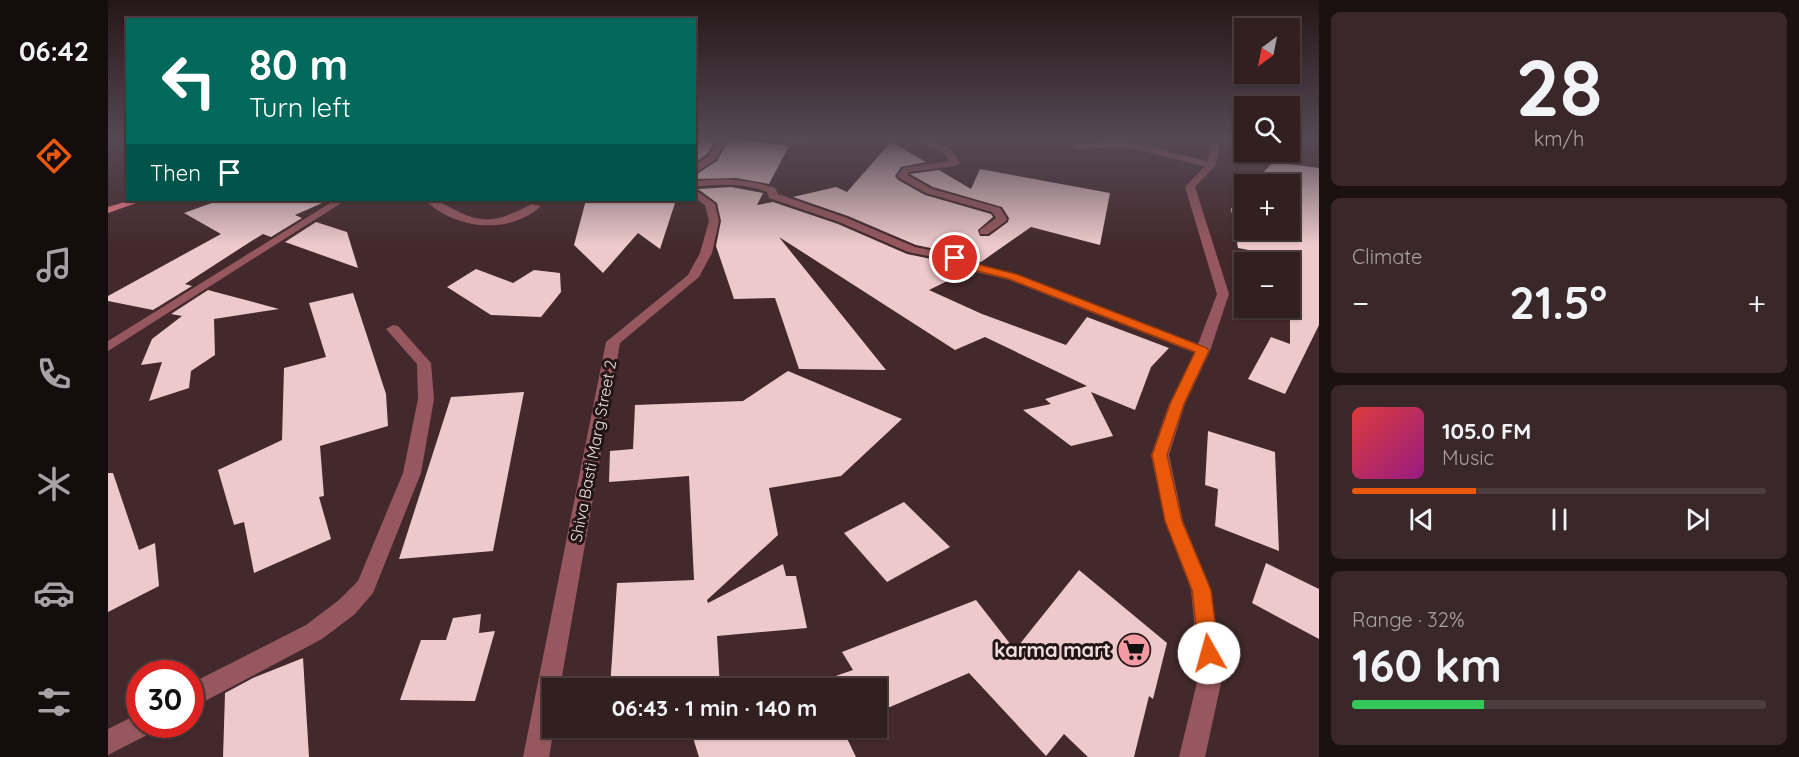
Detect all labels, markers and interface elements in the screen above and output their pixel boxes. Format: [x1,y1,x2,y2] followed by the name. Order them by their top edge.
[1234,18,1300,84] north arrow
[1234,18,1300,318] map controls
[19,34,89,68] text: 06:42
[249,38,348,91] text: 80 m
[1515,38,1603,136] text: 28
[150,42,228,120] icon: left
[249,90,351,124] text: Turn left
[1234,96,1300,162] button: search
[1534,126,1584,151] text: km/h
[33,135,75,177] icon: directions
[213,156,246,189] icon: arrive
[150,159,201,187] text: Then
[1234,174,1300,240] button: +
[929,232,980,283] pin
[938,241,971,274] icon: arrive
[33,244,75,286] icon: music
[1352,244,1422,269] text: Climate
[1234,252,1300,318] button: −
[1509,274,1607,330] text: 21.5°
[1352,282,1369,323] text: −
[1747,282,1766,323] text: +
[33,353,75,395] icon: phone
[566,358,620,544] street label: Shiva Basti Marg Street 2
[1442,417,1531,445] text: 105.0 FM
[1442,445,1494,470] text: Music
[33,463,75,505] icon: climate
[1405,503,1438,536] icon: previous
[1543,503,1576,536] icon: pause
[1681,503,1714,536] icon: next
[33,572,75,614] icon: car
[1352,607,1464,632] text: Range · 32%
[1177,621,1241,685] position arrow
[1116,632,1152,668] supermarket icon: karma mart
[994,637,1111,662] place label: karma mart
[1352,637,1502,693] text: 160 km
[126,660,204,738] speed limit sign: 30
[33,681,75,723] icon: filters
[612,694,817,722] text: 06:43 · 1 min · 140 m

